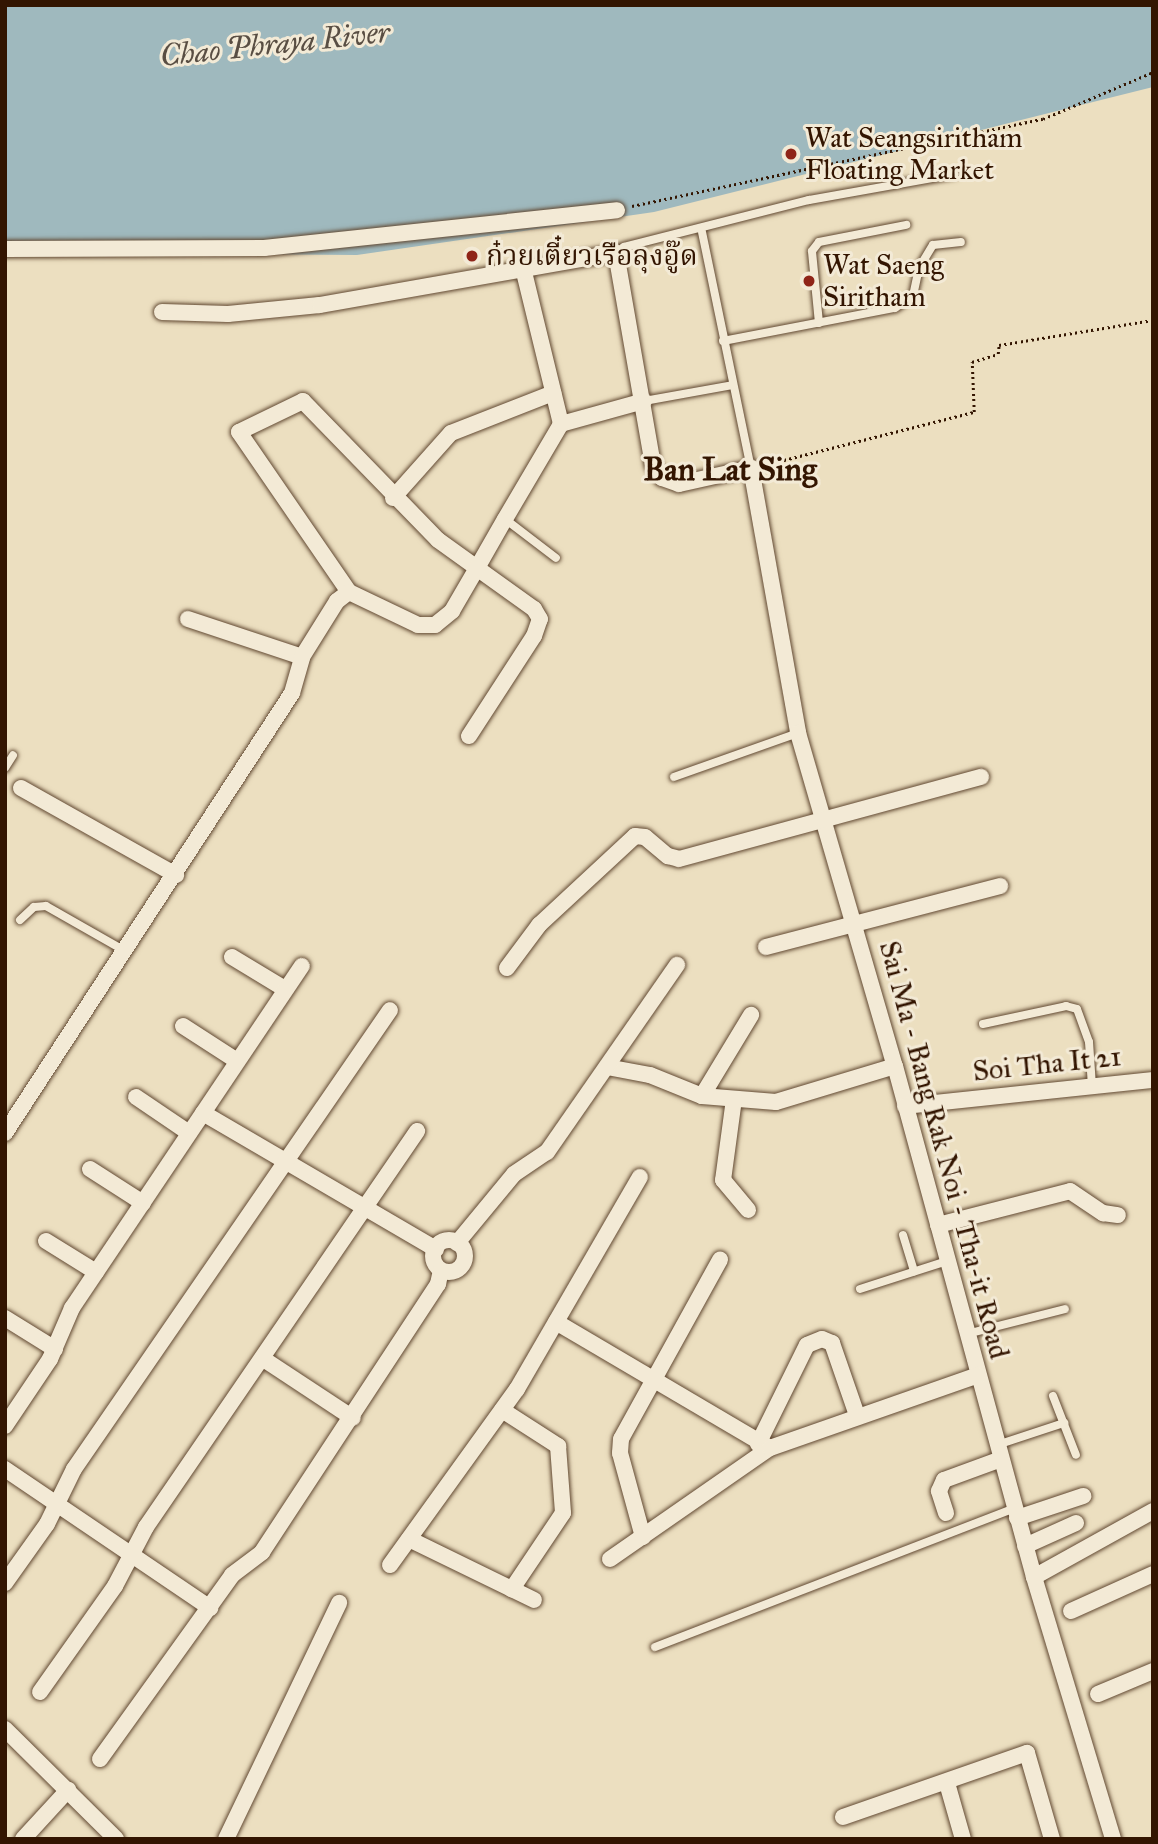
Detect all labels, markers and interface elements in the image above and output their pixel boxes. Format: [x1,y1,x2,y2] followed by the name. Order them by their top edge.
[158,14,392,74] water label: Chao Phraya River
[805,121,1023,187] place label: Wat Seangsiritham Floating Market
[783,146,799,162] marker: Wat Seangsiritham Floating Market
[486,239,698,273] place label: ก๋วยเตี๋ยวเรือลุงอู๊ด
[464,248,480,264] marker: ก๋วยเตี๋ยวเรือลุงอู๊ด
[823,248,944,314] place label: Wat Saeng Siritham
[801,273,817,289] marker: Wat Saeng Siritham
[643,451,817,489] district label: Ban Lat Sing
[872,937,1016,1363] street label: Sai Ma - Bang Rak Noi - Tha-it Road
[971,1040,1123,1088] street label: Soi Tha It 21

